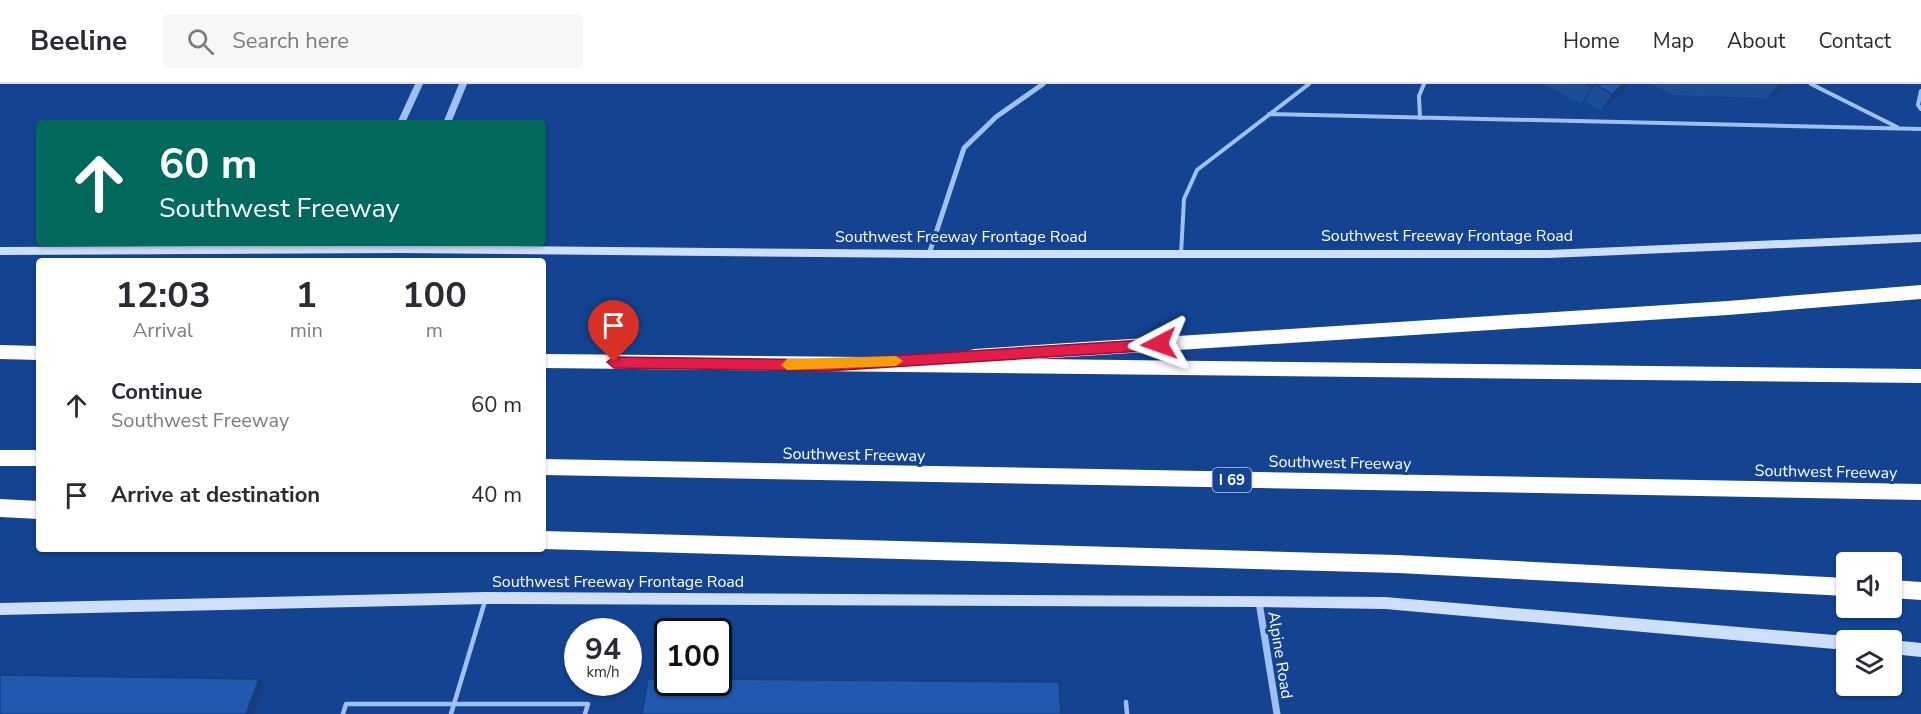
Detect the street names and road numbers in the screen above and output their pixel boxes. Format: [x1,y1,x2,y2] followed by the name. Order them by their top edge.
[1321,225,1573,247] street label: Southwest Freeway Frontage Road
[835,226,1087,248] street label: Southwest Freeway Frontage Road
[783,443,926,467] street label: Southwest Freeway
[1269,451,1412,475] street label: Southwest Freeway
[1755,460,1898,484] street label: Southwest Freeway
[1212,468,1252,492] road number: I 69
[492,571,744,593] street label: Southwest Freeway Frontage Road
[1262,610,1298,701] street label: Alpine Road

